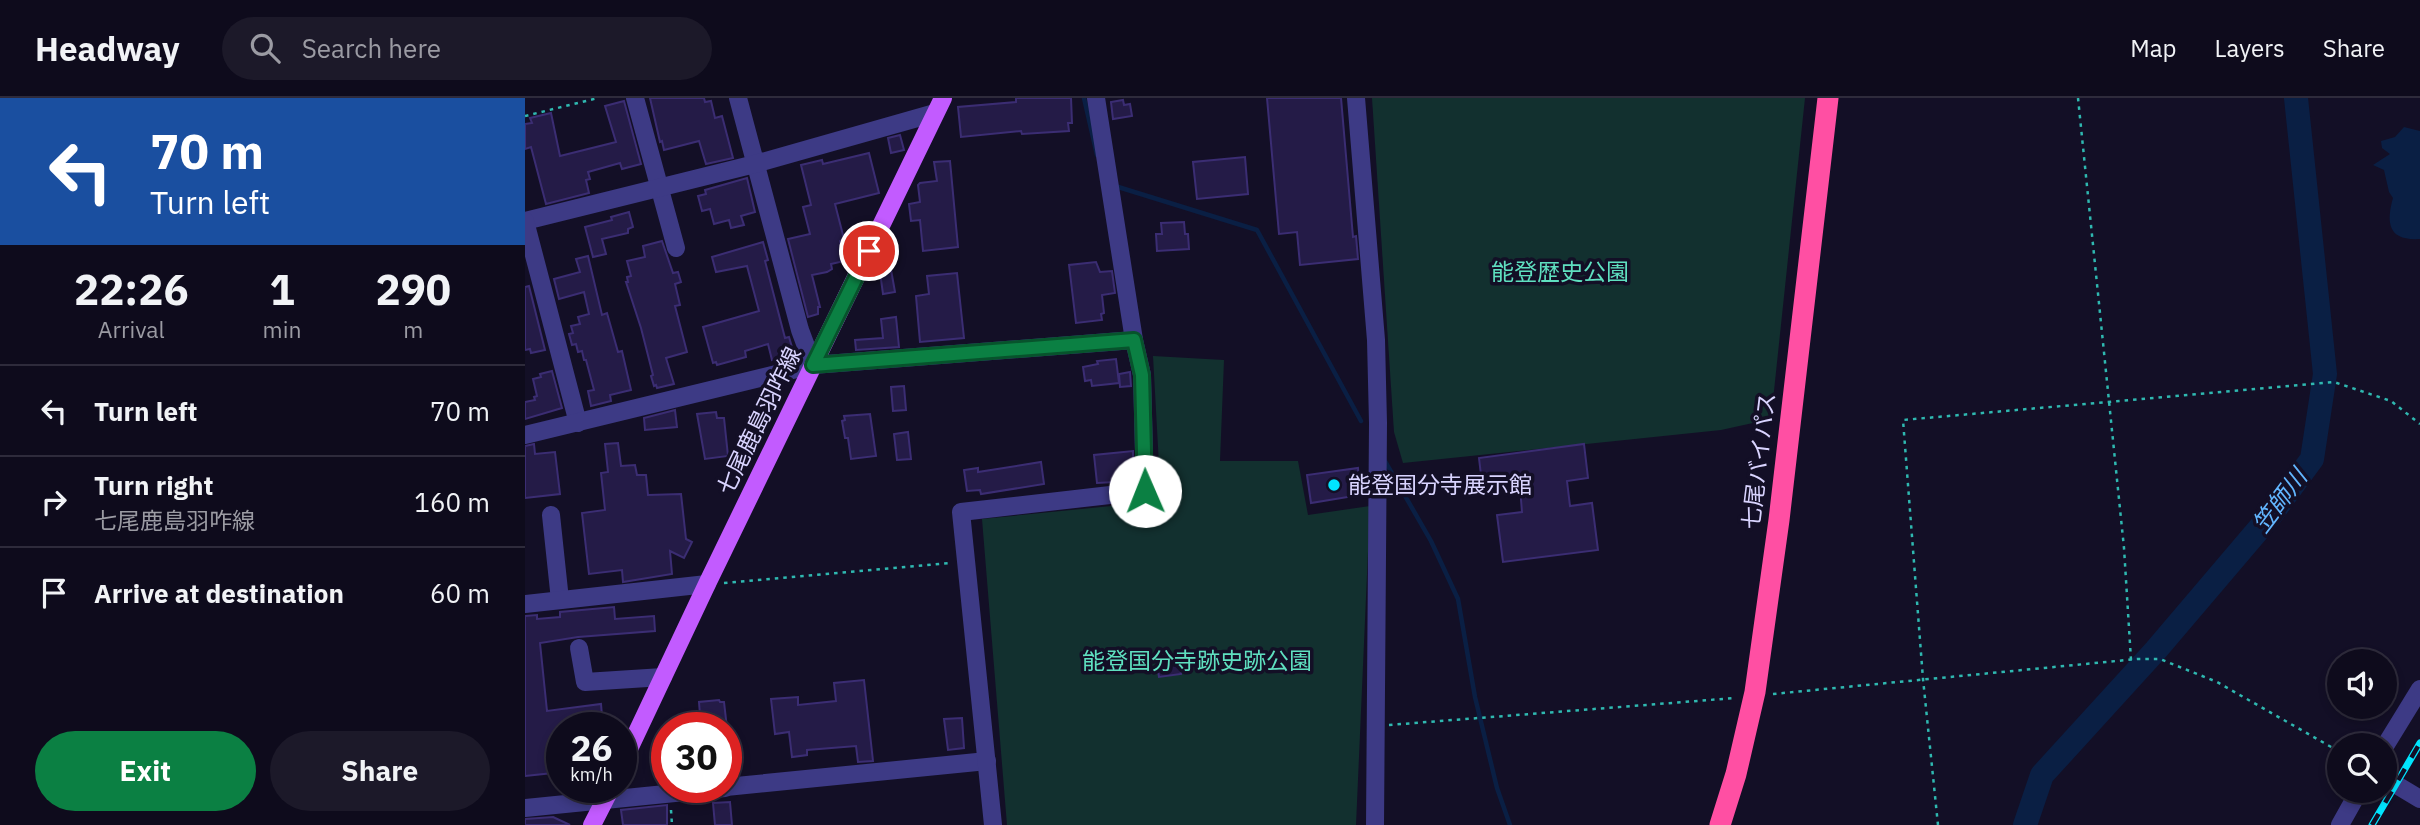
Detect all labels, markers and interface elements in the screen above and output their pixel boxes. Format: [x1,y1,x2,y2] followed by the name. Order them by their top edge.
[222,17,712,80] search box
[35,27,180,70] text: Headway
[246,29,284,67] icon: search
[302,31,441,65] text: Search here
[2130,32,2177,64] text: Map
[2215,32,2285,64] text: Layers
[2323,32,2385,64] text: Share
[150,119,264,182] text: 70 m
[35,126,126,217] icon: left
[150,181,270,223] text: Turn left
[839,221,899,281] pin
[850,232,888,270] icon: arrive
[1491,256,1629,286] park label: 能登歴史公園
[74,262,189,317] text: 22:26
[269,262,295,317] text: 1
[375,262,451,317] text: 290
[98,314,165,344] text: Arrival
[263,314,301,344] text: min
[403,314,423,344] text: m
[709,342,807,499] street label: 七尾鹿島羽咋線
[1735,391,1781,531] street label: 七尾バイパス
[35,392,73,430] icon: left
[94,394,197,428] text: Turn left
[430,394,490,428] text: 70 m
[1108,454,1182,528] position arrow
[2245,460,2315,539] water label: 笠師川
[94,468,213,502] text: Turn right
[1348,469,1532,499] place label: 能登国分寺展示館
[1326,477,1342,493] marker: 能登国分寺展示館
[35,483,73,521] icon: right
[414,485,490,519] text: 160 m
[94,505,255,535] text: 七尾鹿島羽咋線
[35,574,73,612] icon: arrive
[94,576,344,610] text: Arrive at destination
[430,576,490,610] text: 60 m
[1082,645,1312,675] park label: 能登国分寺跡史跡公園
[2327,649,2397,803] map controls
[2327,649,2397,719] button: sound
[651,712,742,803] speed limit sign: 30
[570,725,613,771] text: 26
[35,731,256,811] button: Exit
[270,731,490,811] button: Share
[2327,733,2397,803] button: search
[570,763,613,786] text: km/h

